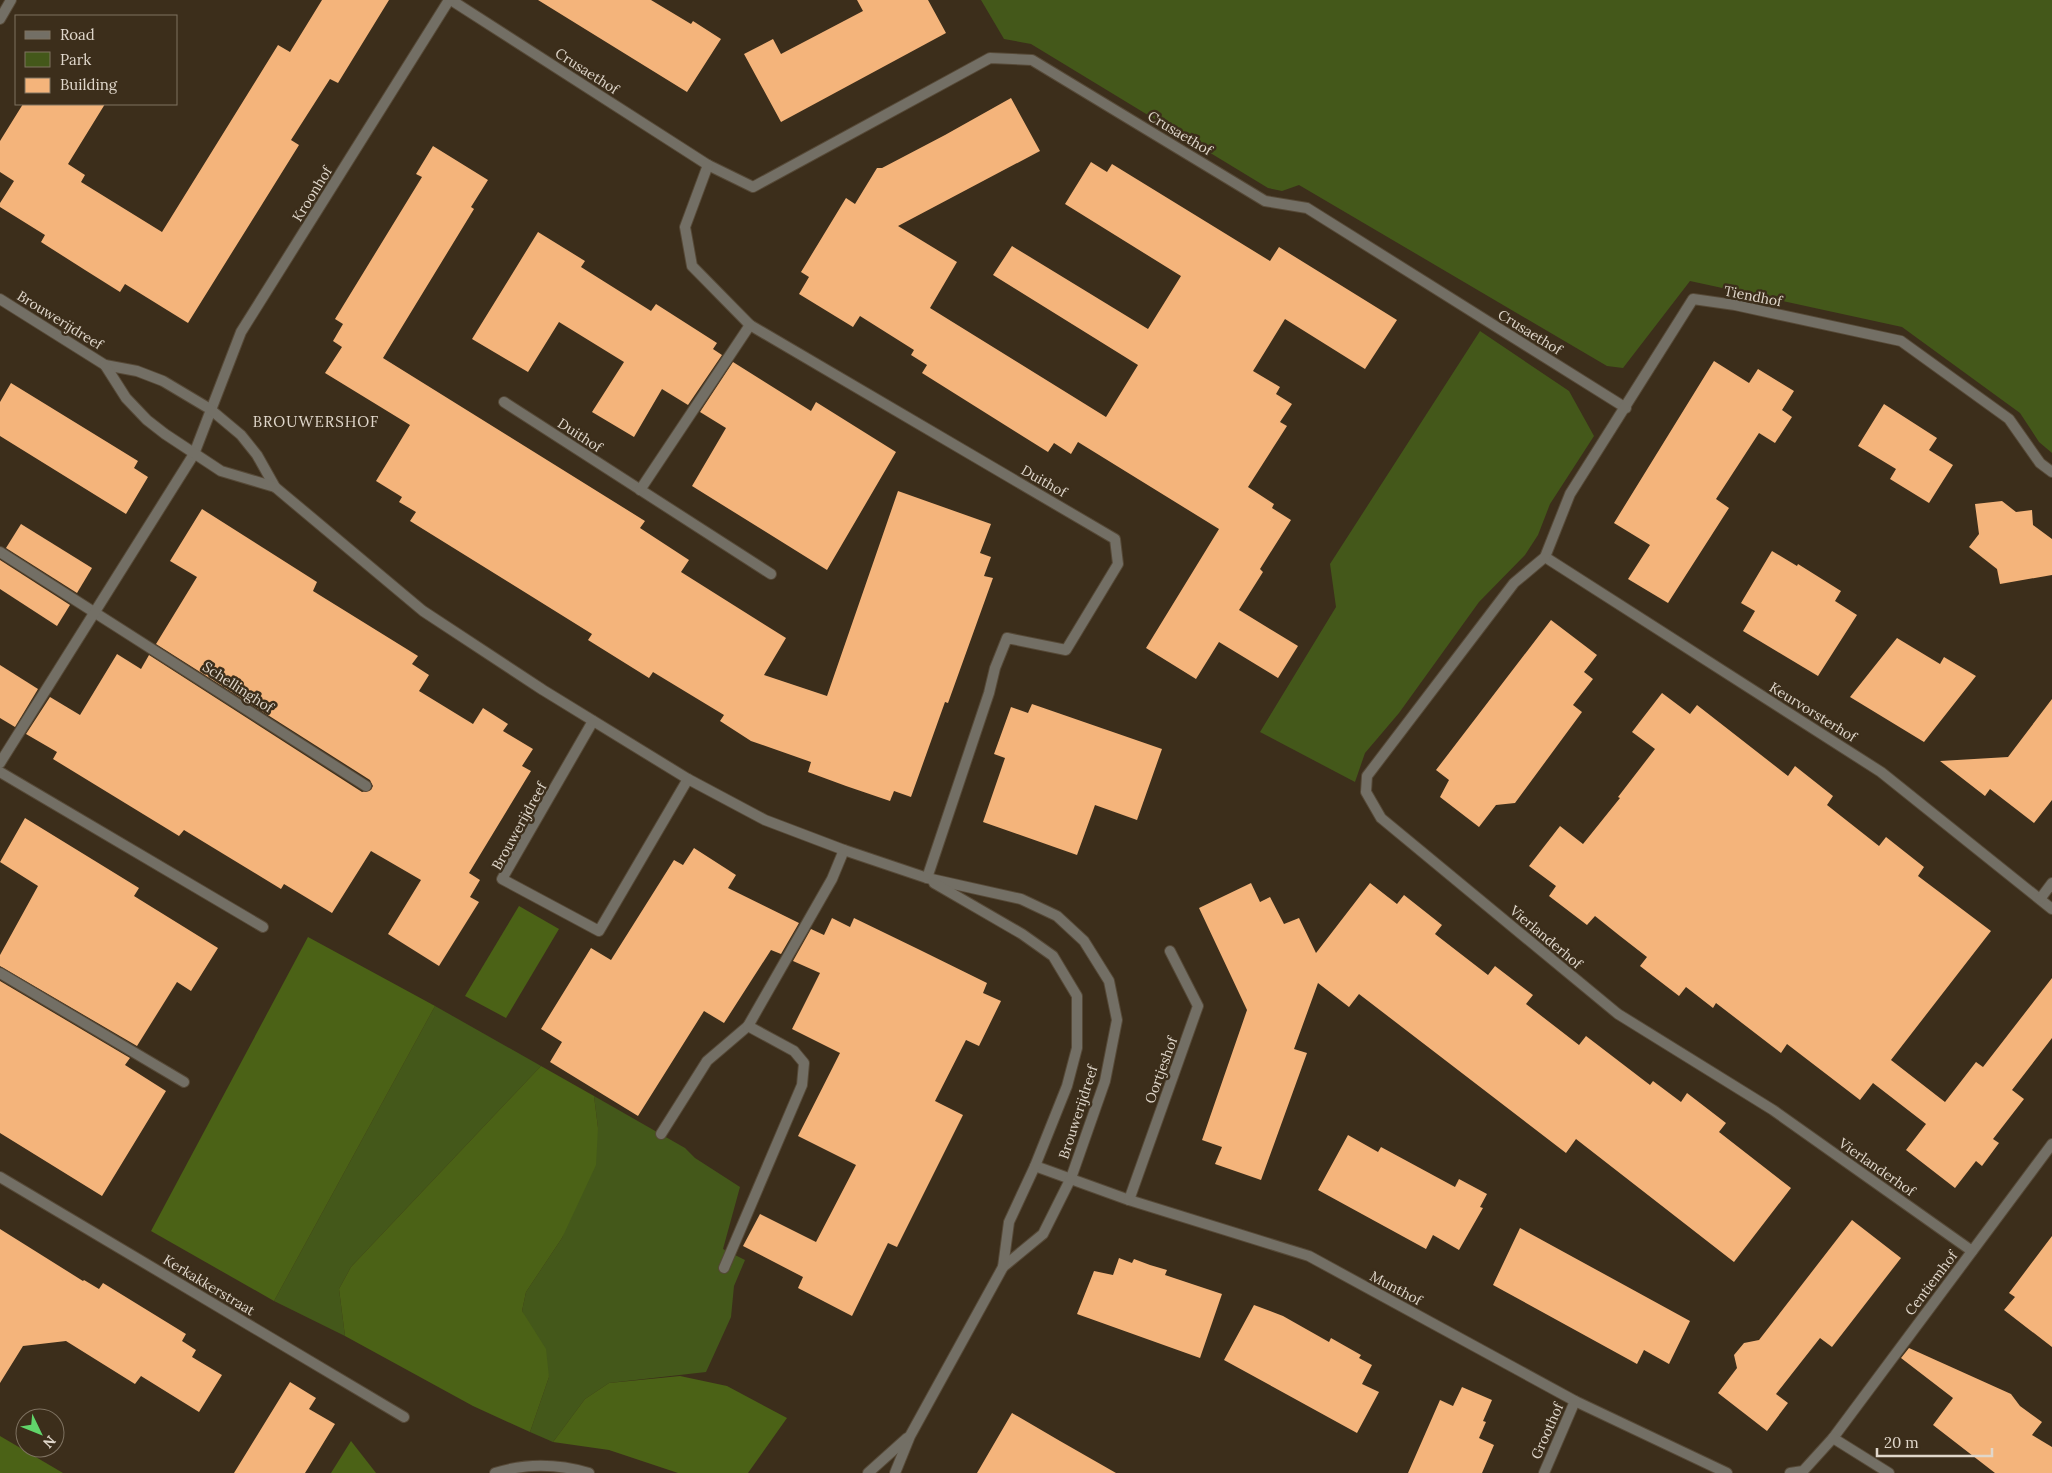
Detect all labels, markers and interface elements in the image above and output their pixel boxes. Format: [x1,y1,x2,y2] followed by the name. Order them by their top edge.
[15,15,178,105] legend
[60,25,95,44] text: Road
[552,44,623,99] street label: Crusaethof
[60,50,91,69] text: Park
[60,75,118,94] text: Building
[1144,107,1217,160] street label: Crusaethof
[288,162,337,225] street label: Kroonhof
[1723,282,1785,311] street label: Tiendhof
[14,287,107,354] street label: Brouwerijdreef
[1495,305,1566,359] street label: Crusaethof
[253,412,379,431] district label: BROUWERSHOF
[554,414,607,457] street label: Duithof
[1018,461,1071,502] street label: Duithof
[199,657,278,717] street label: Schellinghof
[1766,678,1861,747] street label: Keurvorsterhof
[487,778,551,873] street label: Brouwerijdreef
[1505,901,1587,973] street label: Vierlanderhof
[1141,1033,1182,1106] street label: Oortjeshof
[1054,1062,1102,1161] street label: Brouwerijdreef
[1834,1133,1920,1201] street label: Vierlanderhof
[1901,1246,1962,1319] street label: Centiemhof
[160,1251,259,1320] street label: Kerkakkerstraat
[1367,1267,1426,1310] street label: Munthof
[1527,1399,1568,1462] street label: Groothof
[15,1408,65,1458] north arrow
[1877,1426,1992,1458] scale bar
[39,1432,60,1452] text: N
[1884,1433,1919,1452] text: 20 m

